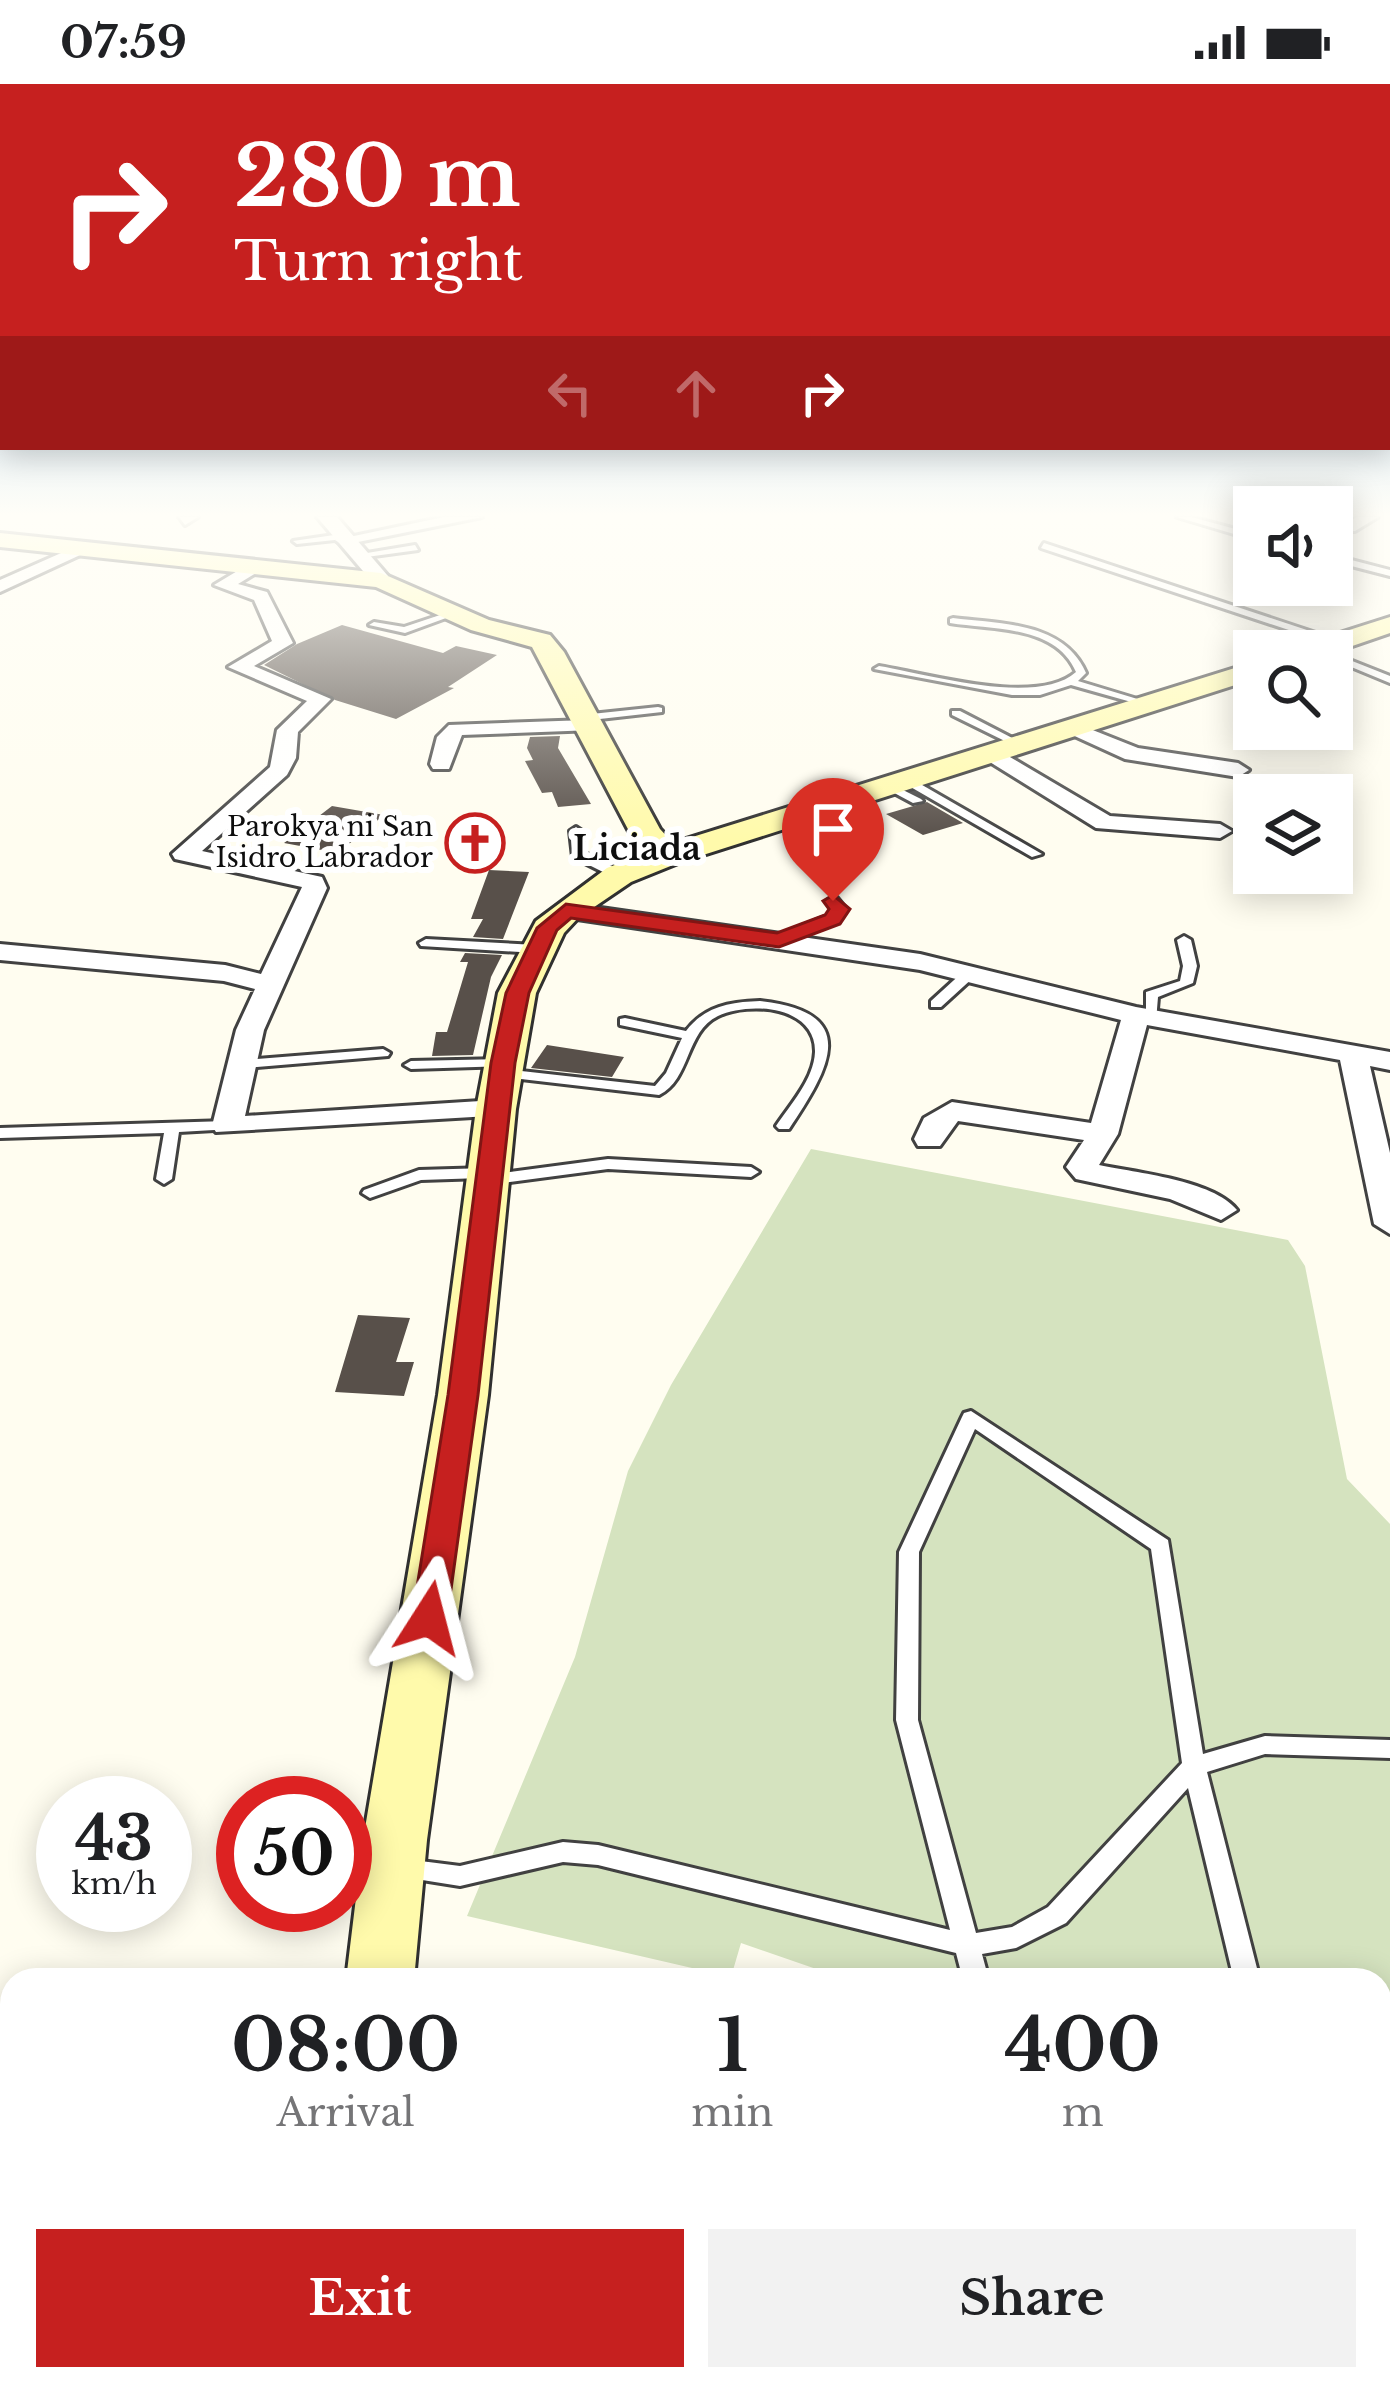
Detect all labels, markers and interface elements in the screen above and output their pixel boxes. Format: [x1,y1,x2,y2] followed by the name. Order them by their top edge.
[60,14,187,70] text: 07:59
[234,125,521,229] text: 280 m
[36,132,192,288] icon: right
[234,228,523,295] text: Turn right
[537,360,603,426] icon: left
[663,360,729,426] icon: ahead
[789,360,855,426] icon: right
[1233,486,1353,894] map controls
[1233,486,1353,606] button: sound
[1233,630,1353,750] button: search
[1233,774,1353,894] button: layers
[782,778,884,901] pin
[800,796,866,862] icon: arrive
[215,810,433,874] place label: Parokya ni San Isidro Labrador
[444,812,506,874] church icon: Parokya ni San Isidro Labrador
[573,828,701,869] district label: Liciada
[366,1555,492,1681] position arrow
[216,1776,372,1932] speed limit sign: 50
[75,1802,153,1876] text: 43
[71,1865,157,1902] text: km/h
[231,2001,460,2090] text: 08:00
[717,2001,748,2090] text: 1
[1004,2001,1161,2090] text: 400
[277,2088,415,2137] text: Arrival
[691,2088,773,2137] text: min
[1062,2088,1104,2137] text: m
[36,2229,684,2367] button: Exit
[708,2229,1356,2367] button: Share

